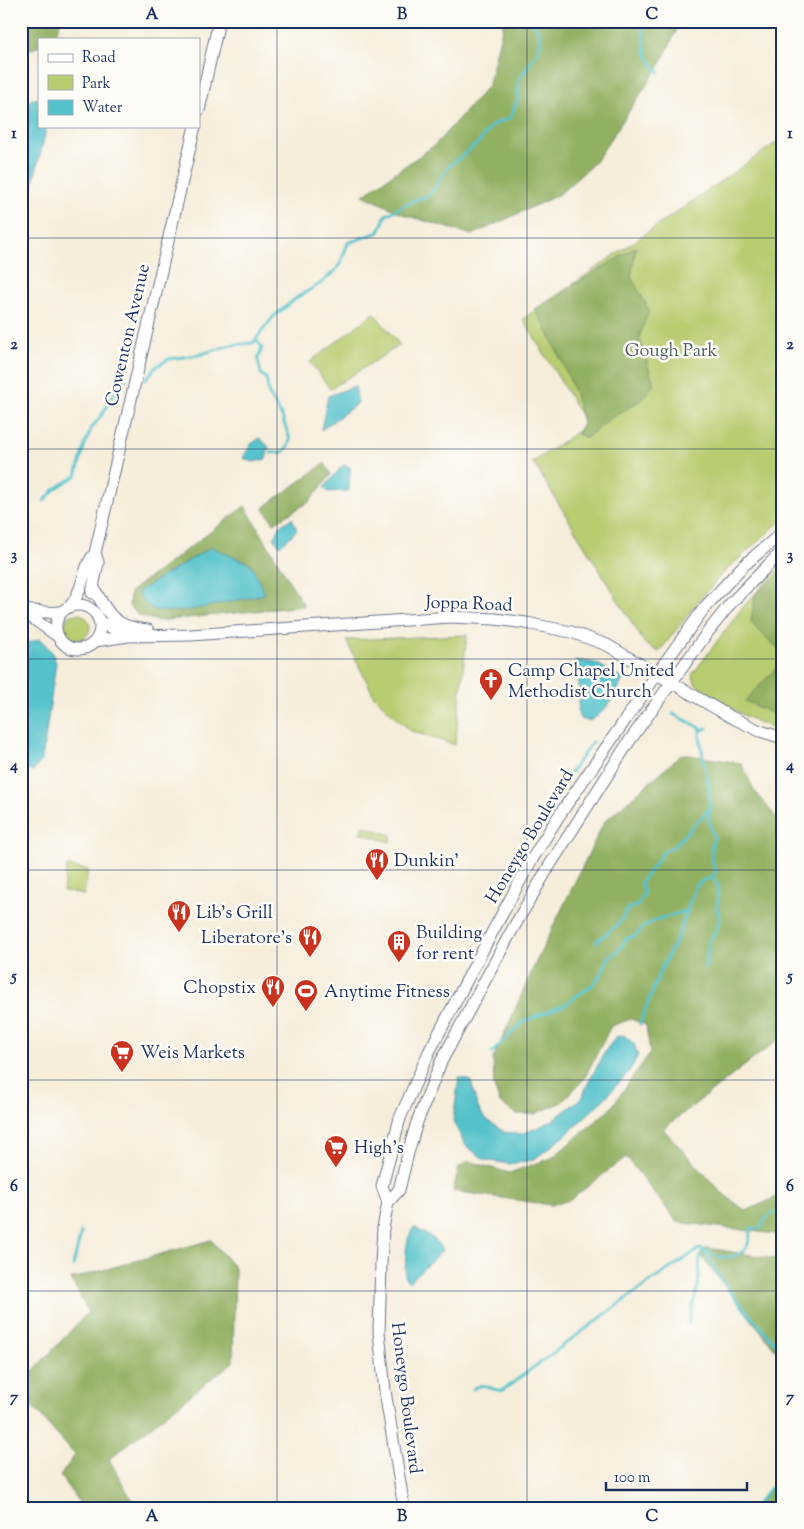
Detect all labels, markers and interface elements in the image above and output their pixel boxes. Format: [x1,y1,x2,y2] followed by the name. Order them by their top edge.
[146,4,159,27] text: A
[397,4,407,27] text: B
[646,4,659,27] text: C
[38,38,200,128] legend
[82,48,116,69] text: Road
[82,74,111,95] text: Park
[82,98,123,119] text: Water
[11,123,17,146] text: 1
[787,123,793,146] text: 1
[100,262,158,409] street label: Cowenton Avenue
[10,334,18,357] text: 2
[786,334,794,357] text: 2
[625,339,717,365] park label: Gough Park
[11,545,18,568] text: 3
[787,545,794,568] text: 3
[424,590,513,620] street label: Joppa Road
[508,659,674,706] place label: Camp Chapel United Methodist Church
[478,667,504,701] church icon: Camp Chapel United Methodist Church
[9,755,18,778] text: 4
[785,755,794,778] text: 4
[480,765,581,909] street label: Honeygo Boulevard
[364,847,390,881] restaurant icon: Dunkin'
[394,849,459,875] place label: Dunkin'
[166,899,192,933] restaurant icon: Lib's Grill
[196,901,273,927] place label: Lib's Grill
[416,921,482,968] place label: Building for rent
[297,924,323,958] restaurant icon: Liberatore's
[201,926,292,952] place label: Liberatore's
[386,929,412,963] building icon: Building for rent
[9,966,17,989] text: 5
[785,966,793,989] text: 5
[260,974,286,1008] restaurant icon: Chopstix
[183,976,256,1002] place label: Chopstix
[293,978,319,1012] sports icon: Anytime Fitness
[324,980,450,1006] place label: Anytime Fitness
[109,1039,135,1073] supermarket icon: Weis Markets
[140,1041,245,1067] place label: Weis Markets
[323,1134,349,1168] supermarket icon: High's
[354,1136,404,1162] place label: High's
[10,1176,18,1199] text: 6
[786,1176,794,1199] text: 6
[383,1321,427,1476] street label: Honeygo Boulevard
[10,1387,19,1410] text: 7
[786,1387,795,1410] text: 7
[606,1459,748,1491] scale bar
[614,1468,651,1489] text: 100 m
[146,1506,159,1529] text: A
[397,1506,407,1529] text: B
[646,1506,659,1529] text: C

